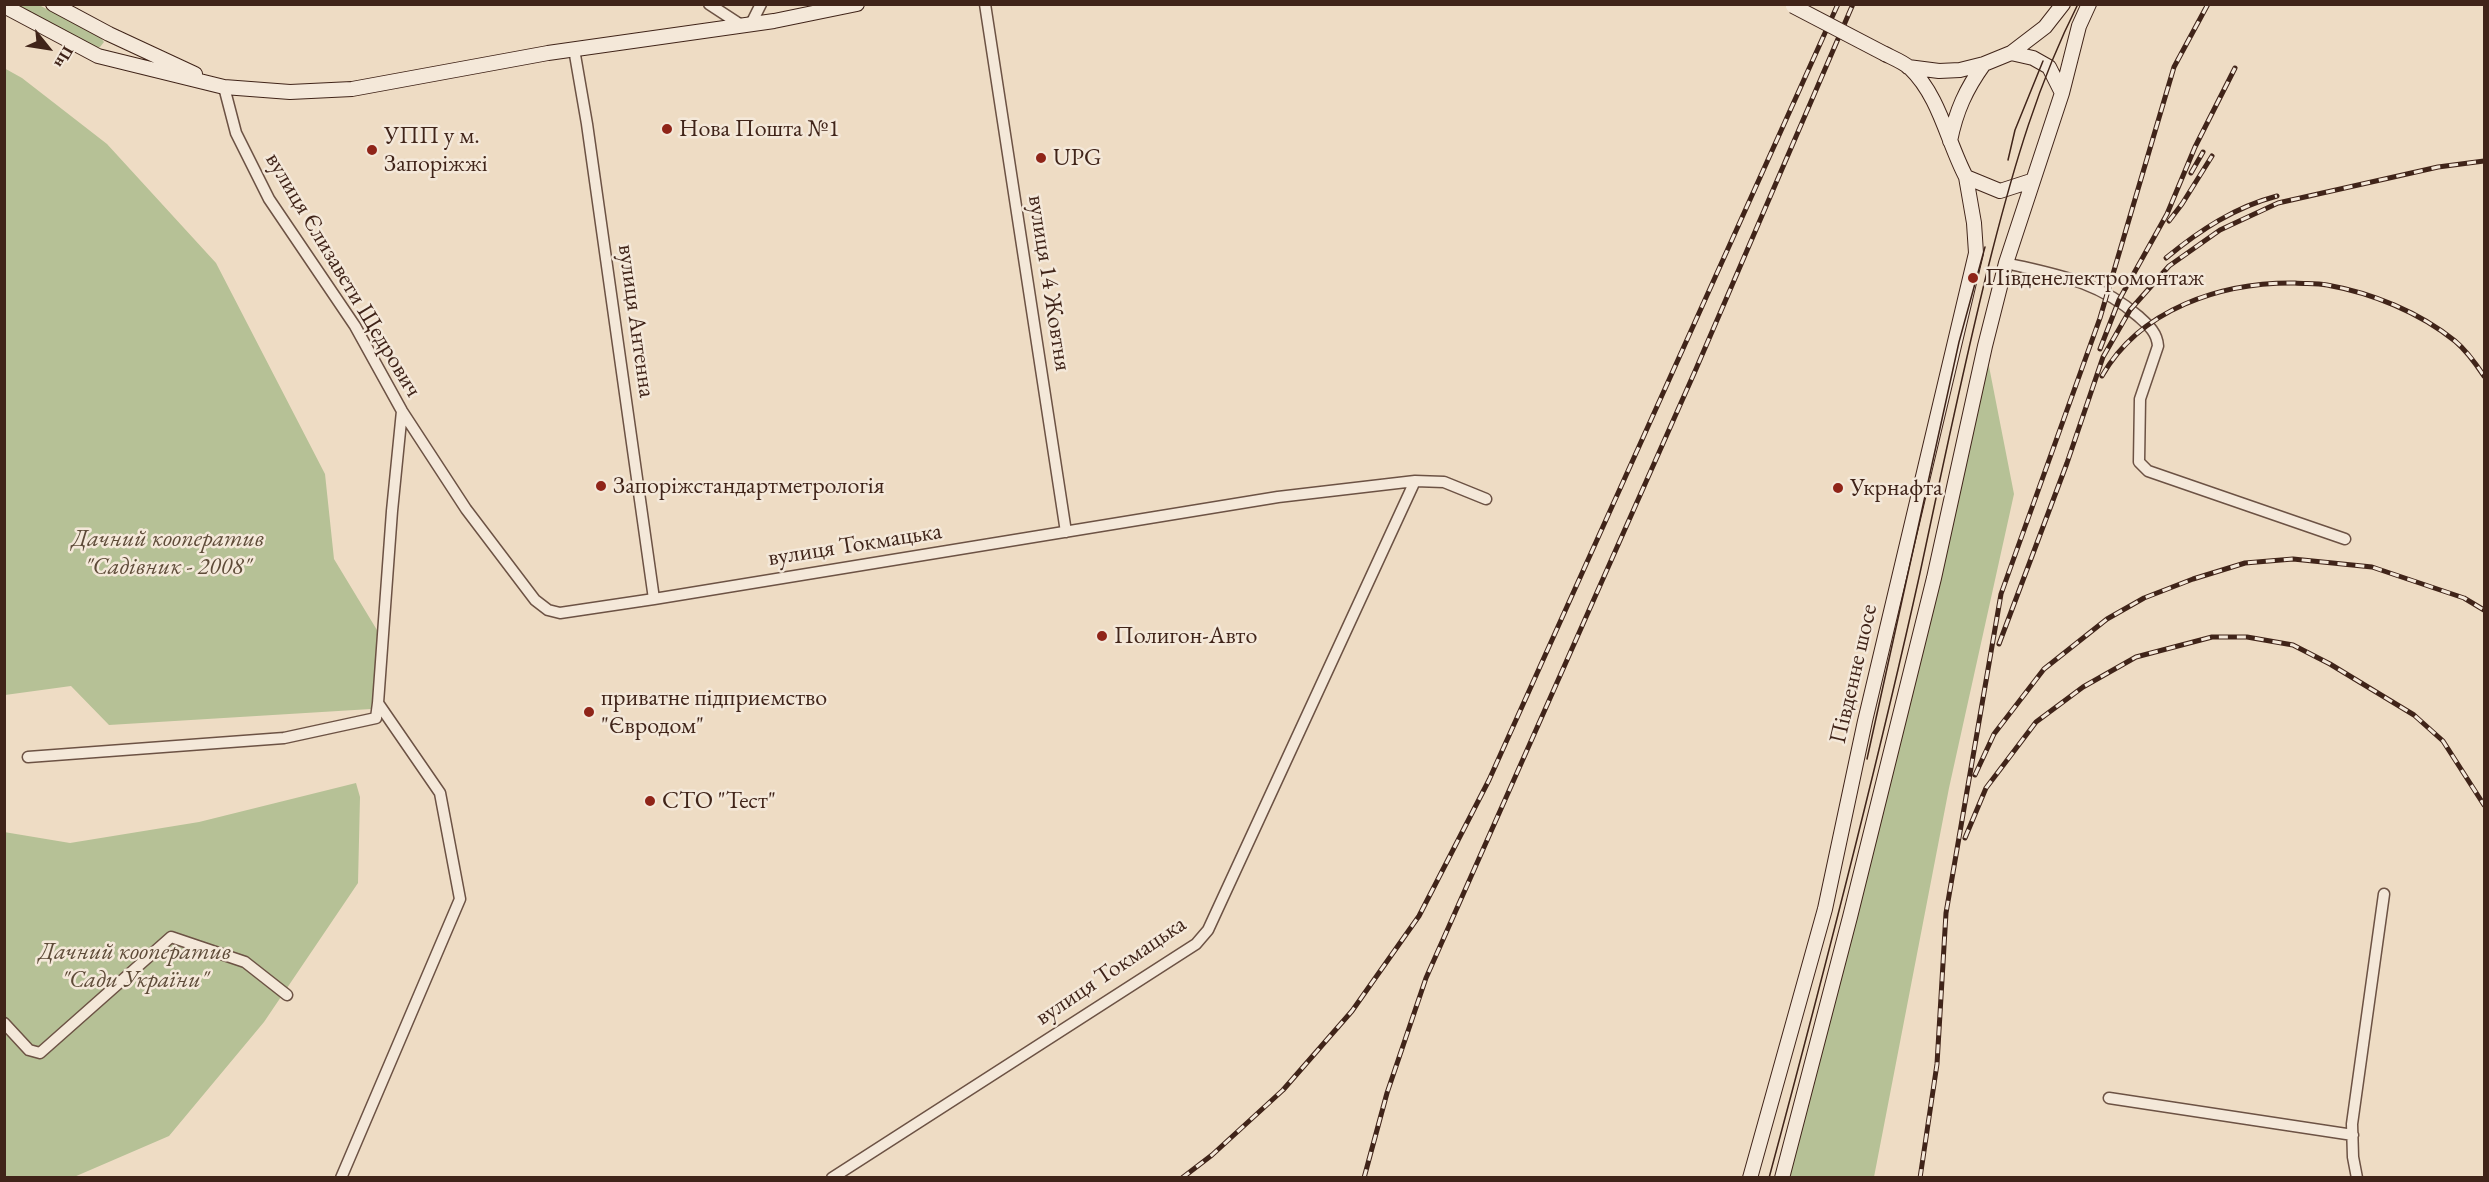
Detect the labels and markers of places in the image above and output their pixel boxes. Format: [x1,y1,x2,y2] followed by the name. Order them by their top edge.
[679,115,840,143] place label: Нова Пошта №1
[384,122,488,178] place label: УПП у м. Запоріжжі
[660,122,674,136] marker: Нова Пошта №1
[365,143,379,157] marker: УПП у м. Запоріжжі
[1053,144,1101,172] place label: UPG
[1034,151,1048,165] marker: UPG
[1985,264,2204,292] place label: Південелектромонтаж
[1966,271,1980,285] marker: Південелектромонтаж
[613,472,884,500] place label: Запоріжстандартметрологія
[1850,474,1943,502] place label: Укрнафта
[594,479,608,493] marker: Запоріжстандартметрологія
[1831,481,1845,495] marker: Укрнафта
[1114,622,1257,650] place label: Полигон-Авто
[1095,629,1109,643] marker: Полигон-Авто
[601,684,827,740] place label: приватне підприємство "Євродом"
[582,705,596,719] marker: приватне підприємство "Євродом"
[662,787,776,815] place label: СТО "Тест"
[643,794,657,808] marker: СТО "Тест"

